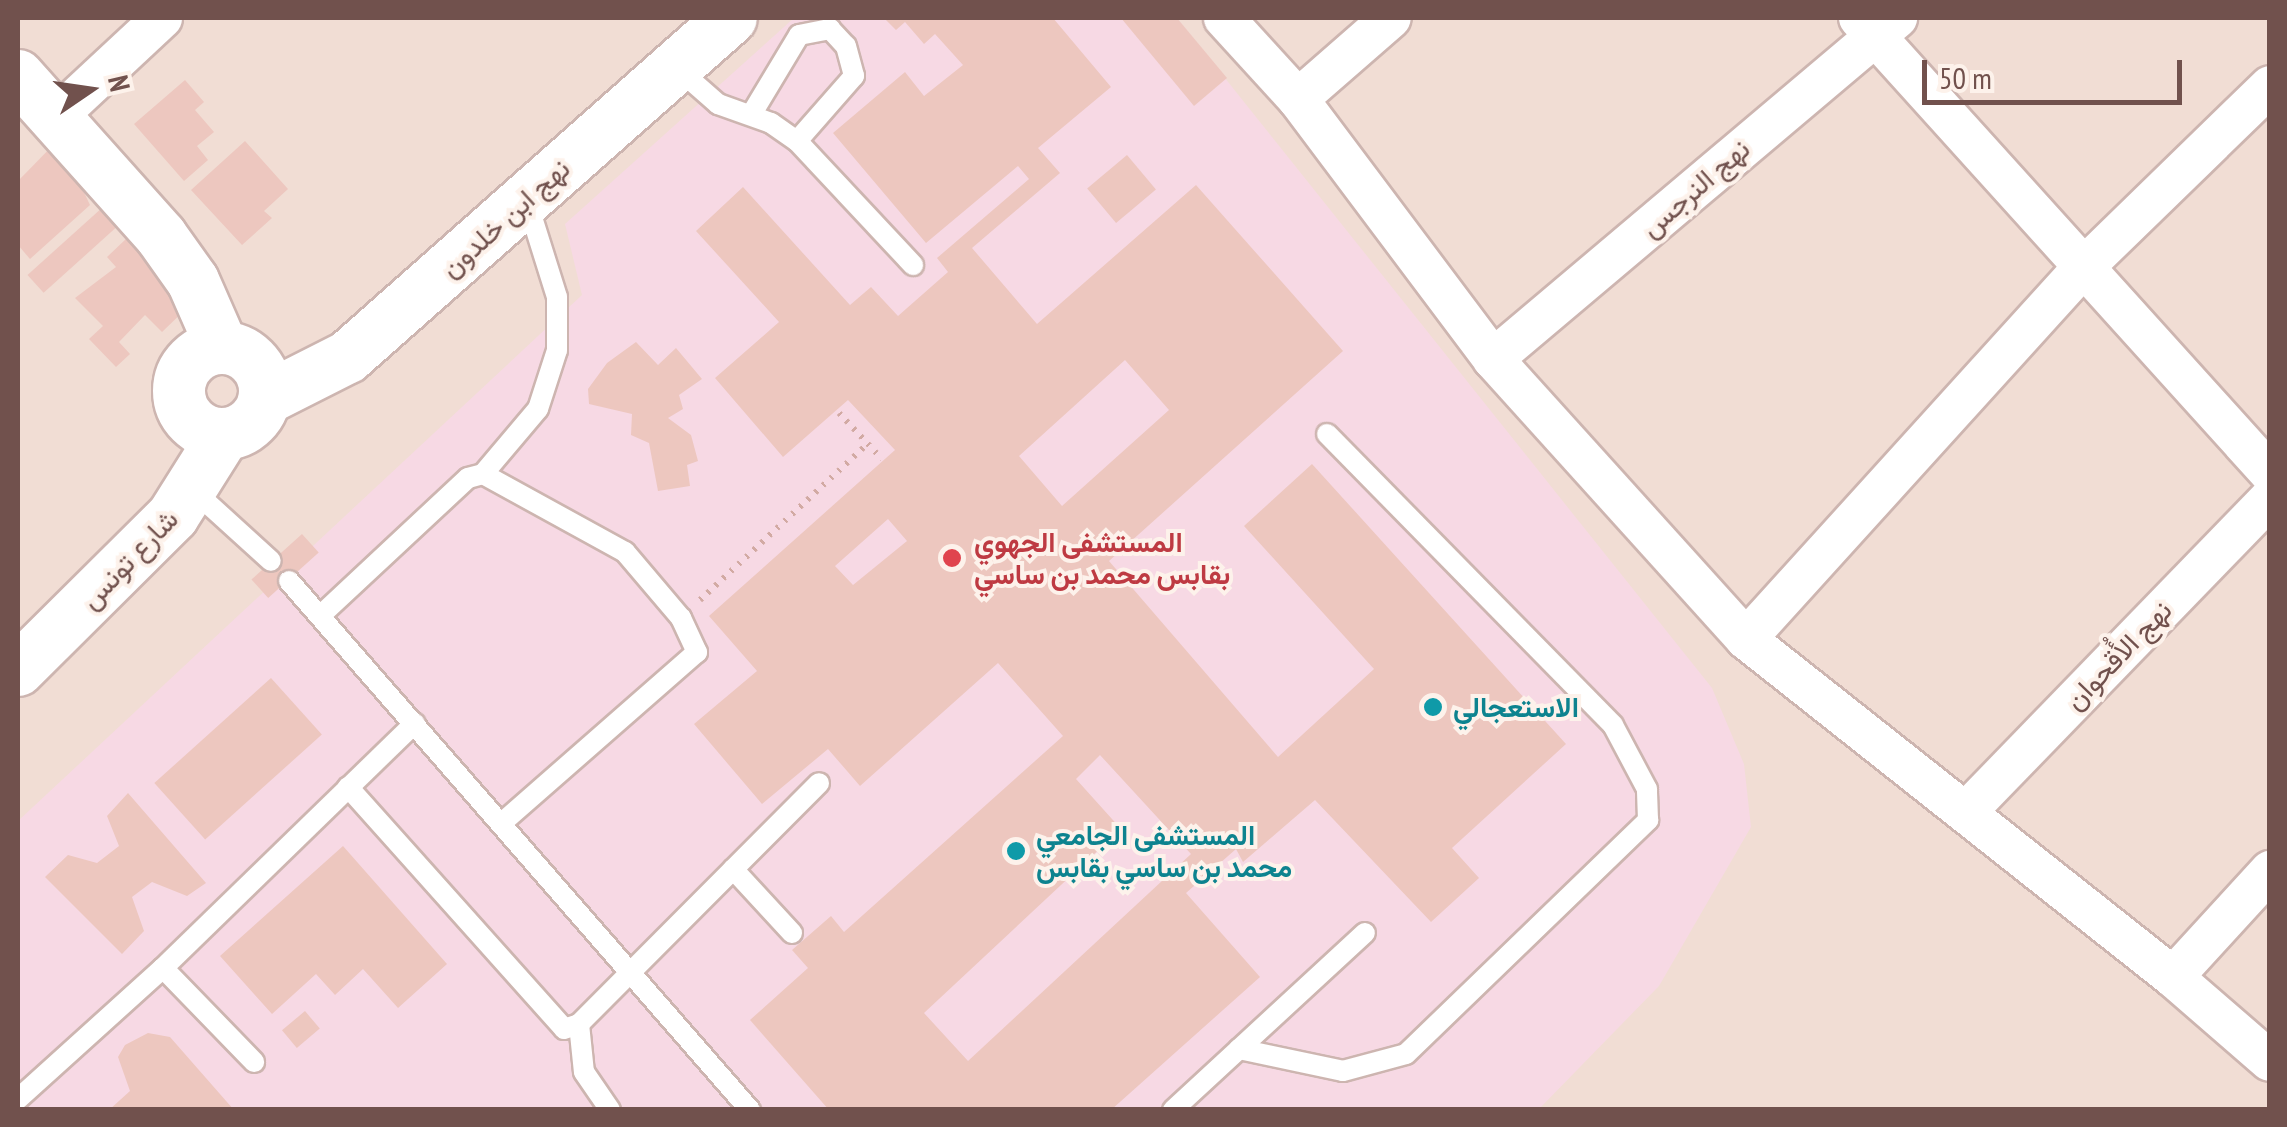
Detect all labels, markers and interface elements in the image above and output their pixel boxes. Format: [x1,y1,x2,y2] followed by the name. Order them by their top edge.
[40,40,140,140] north arrow
[1927,40,2187,102] scale bar
[1939,58,1992,97] text: 50 m
[100,72,139,95] text: N
[1634,132,1756,244] street label: نهج النرجس
[434,151,576,285] street label: نهج ابن خلدون
[73,502,185,616] street label: شارع تونس
[974,525,1230,591] place label: المستشفى الجهوي بقابس محمد بن ساسي
[939,545,965,571] marker: المستشفى الجهوي بقابس محمد بن ساسي
[2058,593,2178,717] street label: نهج الأُقحوان
[1453,690,1579,724] place label: الاستعجالي
[1422,696,1444,718] marker: الاستعجالي
[1036,818,1292,884] place label: المستشفى الجامعي محمد بن ساسي بقابس
[1005,840,1027,862] marker: المستشفى الجامعي محمد بن ساسي بقابس

